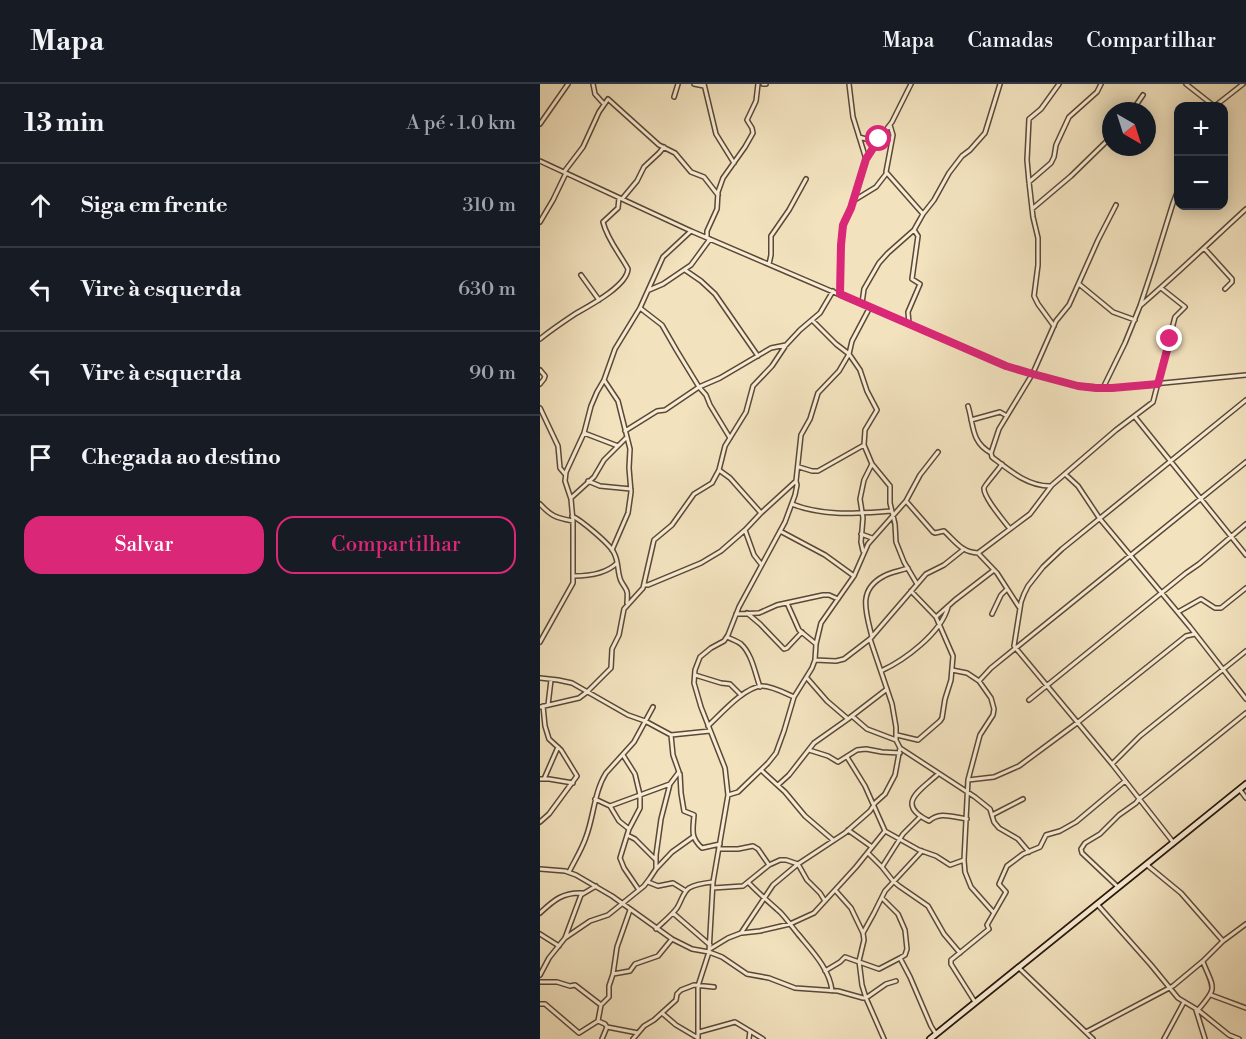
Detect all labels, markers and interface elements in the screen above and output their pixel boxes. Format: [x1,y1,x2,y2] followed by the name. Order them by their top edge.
[30,24,104,59] text: Mapa
[882,28,934,54] text: Mapa
[967,28,1053,54] text: Camadas
[1086,28,1216,54] text: Compartilhar
[1102,102,1156,156] north arrow
[1174,102,1228,210] map controls
[1174,102,1228,156] button: +
[24,107,104,139] text: 13 min
[406,111,516,136] text: A pé · 1.0 km
[865,125,891,151] route start
[1174,156,1228,210] button: −
[24,189,57,222] icon: ahead
[81,192,228,219] text: Siga em frente
[463,193,516,218] text: 310 m
[24,273,57,306] icon: left
[81,276,241,303] text: Vire à esquerda
[458,277,516,302] text: 630 m
[1156,325,1182,351] route end
[24,357,57,390] icon: left
[81,360,241,387] text: Vire à esquerda
[469,361,516,386] text: 90 m
[24,441,57,474] icon: arrive
[81,444,281,471] text: Chegada ao destino
[24,516,264,574] button: Salvar
[276,516,516,574] button: Compartilhar

